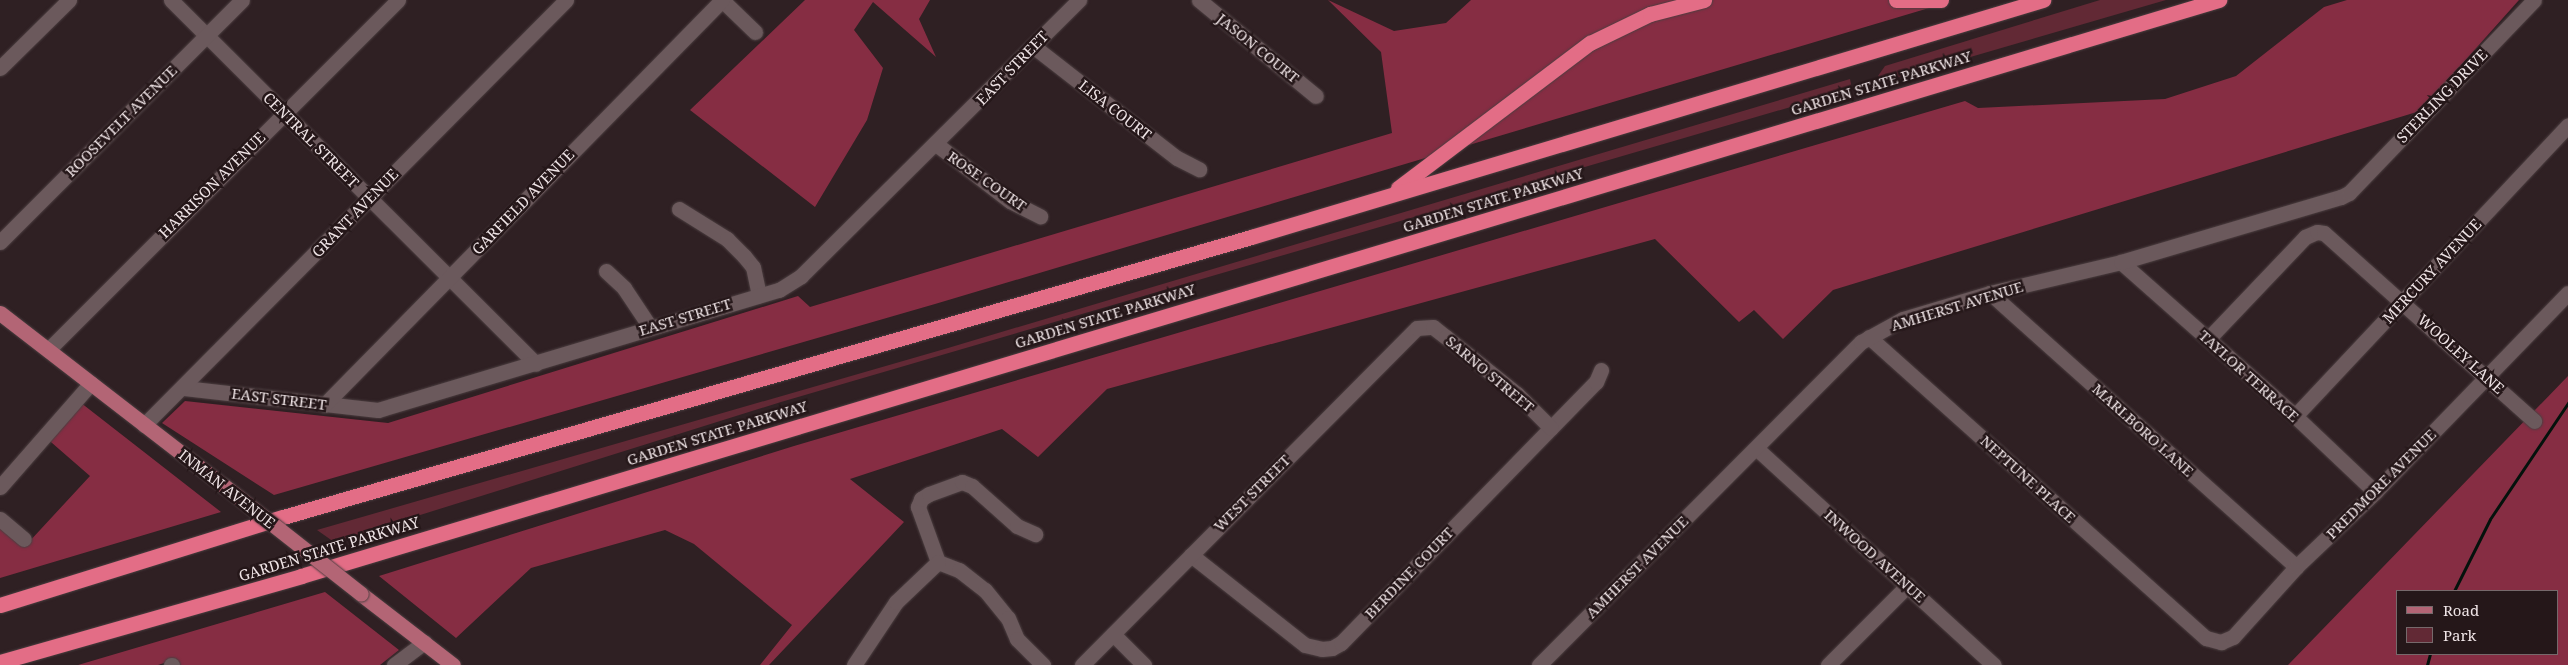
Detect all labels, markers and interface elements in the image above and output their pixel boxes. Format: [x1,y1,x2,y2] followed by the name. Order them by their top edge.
[1213,9,1303,87] street label: JASON COURT
[972,27,1052,109] street label: EAST STREET
[2393,46,2491,146] street label: STERLING DRIVE
[1789,47,1973,119] street label: GARDEN STATE PARKWAY
[62,62,180,180] street label: ROOSEVELT AVENUE
[1075,76,1155,144] street label: LISA COURT
[260,89,362,191] street label: CENTRAL STREET
[155,128,269,242] street label: HARRISON AVENUE
[468,146,578,258] street label: GARFIELD AVENUE
[944,147,1030,215] street label: ROSE COURT
[1401,164,1585,236] street label: GARDEN STATE PARKWAY
[308,165,402,261] street label: GRANT AVENUE
[2379,215,2485,327] street label: MERCURY AVENUE
[1889,277,2025,335] street label: AMHERST AVENUE
[1013,280,1197,352] street label: GARDEN STATE PARKWAY
[637,294,733,340] street label: EAST STREET
[2414,310,2508,398] street label: WOOLEY LANE
[2195,326,2303,426] street label: TAYLOR TERRACE
[1442,332,1538,416] street label: SARNO STREET
[2089,380,2197,480] street label: MARLBORO LANE
[230,384,328,414] street label: EAST STREET
[625,397,809,469] street label: GARDEN STATE PARKWAY
[2322,425,2440,543] street label: PREDMORE AVENUE
[1977,432,2079,526] street label: NEPTUNE PLACE
[175,446,279,532] street label: INMAN AVENUE
[1210,451,1294,535] street label: WEST STREET
[1821,506,1929,606] street label: INWOOD AVENUE
[1582,512,1692,622] street label: AMHERST AVENUE
[237,513,421,585] street label: GARDEN STATE PARKWAY
[1361,524,1457,622] street label: BERDINE COURT
[2396,590,2558,655] legend
[2443,600,2479,620] text: Road
[2443,625,2476,645] text: Park

